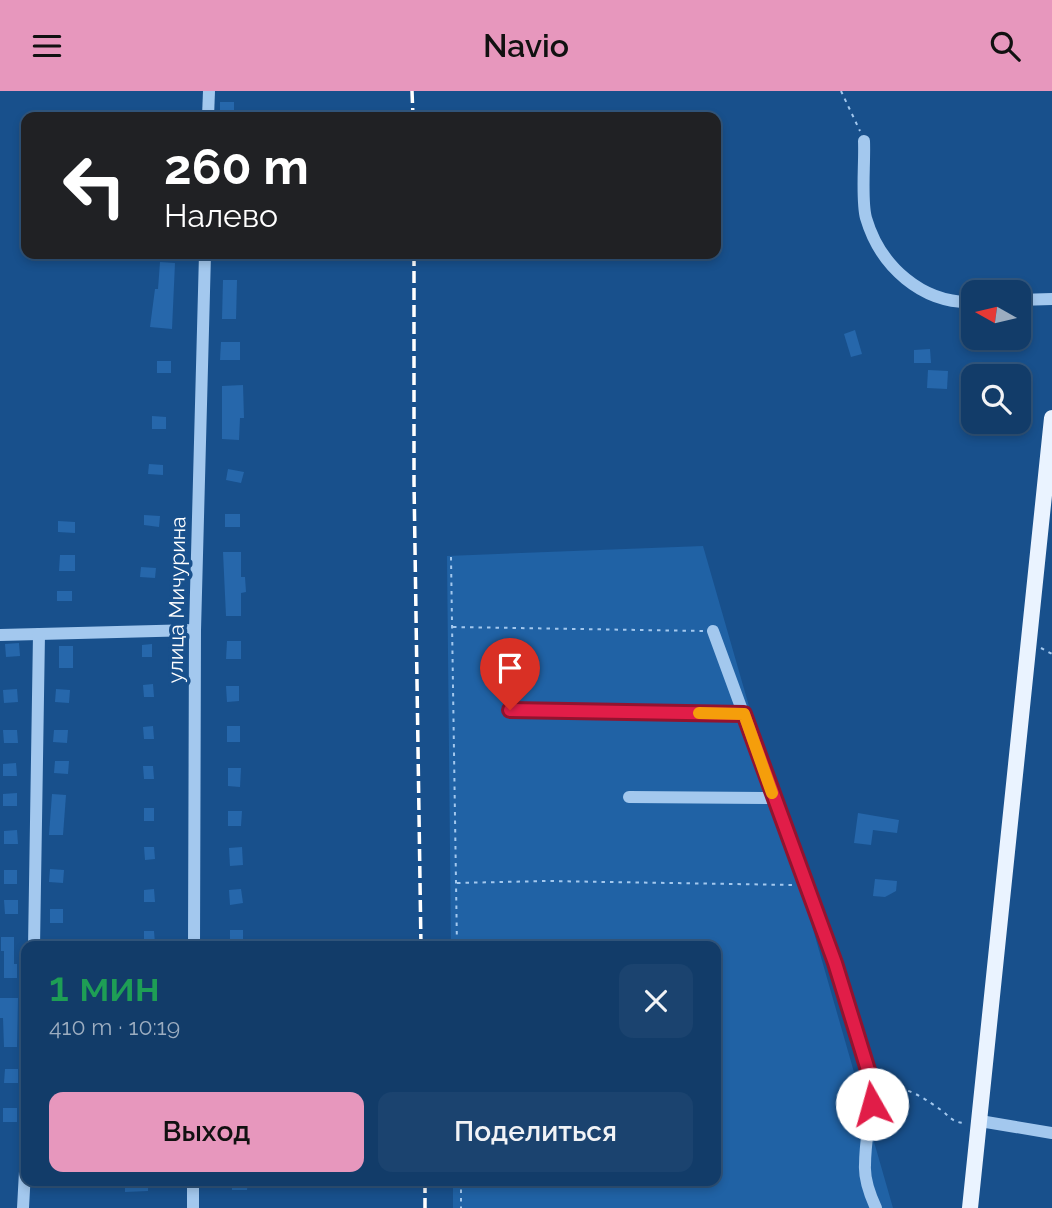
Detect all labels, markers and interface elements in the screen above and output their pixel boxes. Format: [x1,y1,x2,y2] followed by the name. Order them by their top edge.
[28,27,66,65] icon: menu
[483,27,569,64] text: Navio
[986,27,1024,65] icon: search
[164,138,309,195] text: 260 m
[49,140,140,231] icon: left
[164,197,278,234] text: Налево
[961,280,1031,350] north arrow
[961,280,1031,434] map controls
[961,364,1031,434] button: search
[163,516,190,684] street label: улица Мичурина
[480,638,540,710] pin
[491,649,529,687] icon: arrive
[49,962,160,1011] text: 1 мин
[619,964,693,1038] button: close
[49,1013,180,1040] text: 410 m · 10:19
[835,1067,909,1141] position arrow
[49,1092,364,1172] button: Выход
[378,1092,693,1172] button: Поделиться

